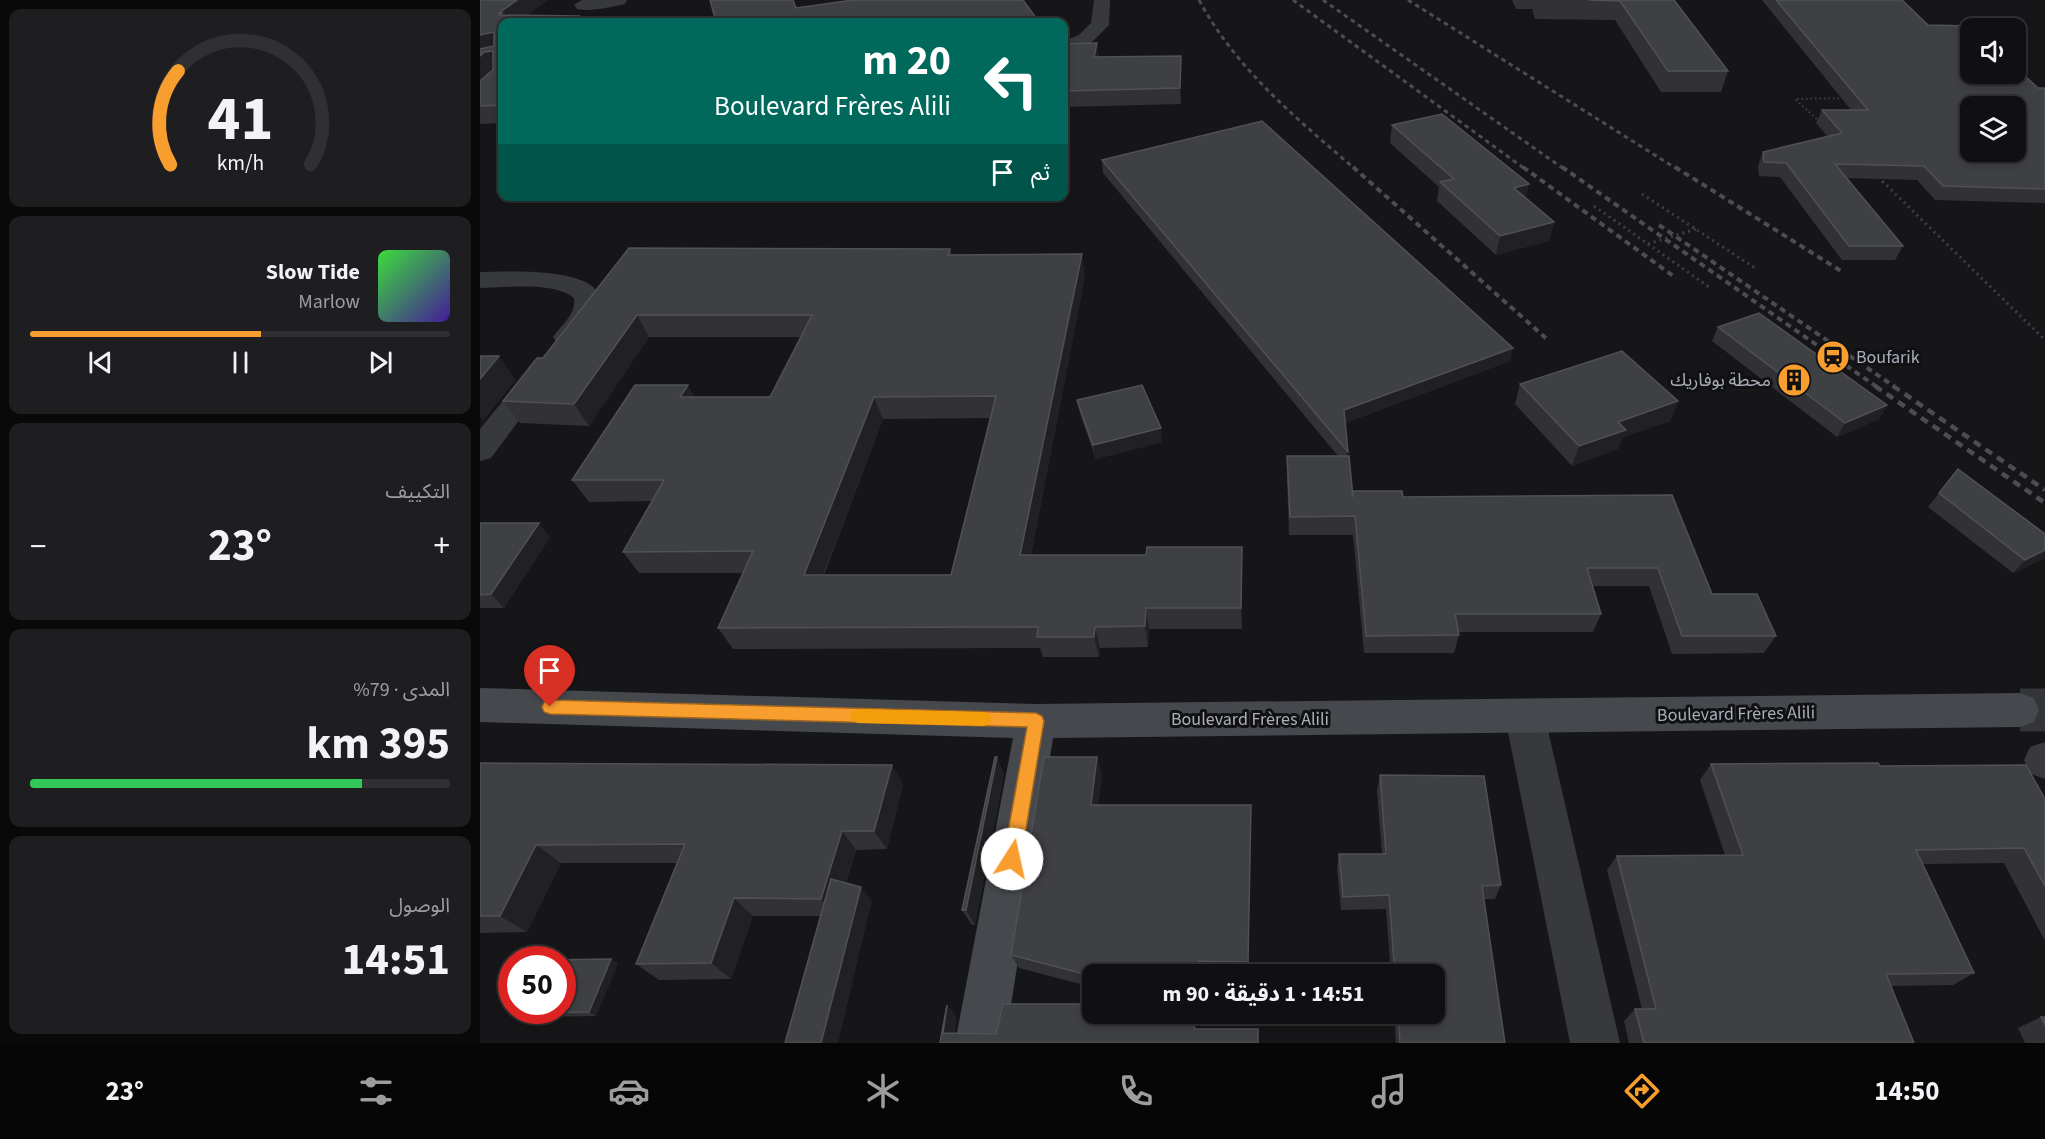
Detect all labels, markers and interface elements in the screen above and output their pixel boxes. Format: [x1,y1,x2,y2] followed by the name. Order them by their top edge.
[1960,18,2026,162] map controls
[1960,18,2026,84] button: sound
[862,31,951,91] text: 20 m
[972,42,1050,120] icon: left
[207,75,273,164] text: 41
[714,87,951,126] text: Boulevard Frères Alili
[1960,96,2026,162] button: layers
[216,148,264,179] text: km/h
[986,156,1019,189] icon: arrive
[1031,157,1050,189] text: ثم
[266,256,360,288] text: Slow Tide
[298,288,360,316] text: Marlow
[1815,339,1851,375] station icon: Boufarik
[1856,345,1920,370] place label: Boufarik
[84,346,117,379] icon: previous
[224,346,257,379] icon: pause
[364,346,397,379] icon: next
[1776,362,1812,398] building icon: محطة بوفاريك
[1670,368,1771,393] place label: محطة بوفاريك
[386,478,450,506] text: التكييف
[208,514,272,578] text: 23°
[30,523,46,570] text: −
[434,523,450,570] text: +
[524,645,575,707] pin
[533,654,566,687] icon: arrive
[353,676,450,704] text: المدى · 79%
[1657,700,1815,728] street label: Boulevard Frères Alili
[1171,707,1329,732] street label: Boulevard Frères Alili
[306,712,450,776] text: 395 km
[980,827,1044,891] position arrow
[389,892,450,920] text: الوصول
[341,928,450,992] text: 14:51
[498,946,576,1024] speed limit sign: 50
[1163,978,1364,1010] text: 14:51 · 1 دقيقة · 90 m
[355,1070,397,1112] icon: filters
[608,1070,650,1112] icon: car
[862,1070,904,1112] icon: climate
[1115,1070,1157,1112] icon: phone
[1368,1070,1410,1112] icon: music
[1621,1070,1663,1112] icon: directions
[106,1072,144,1111] text: 23°
[1874,1072,1939,1111] text: 14:50

